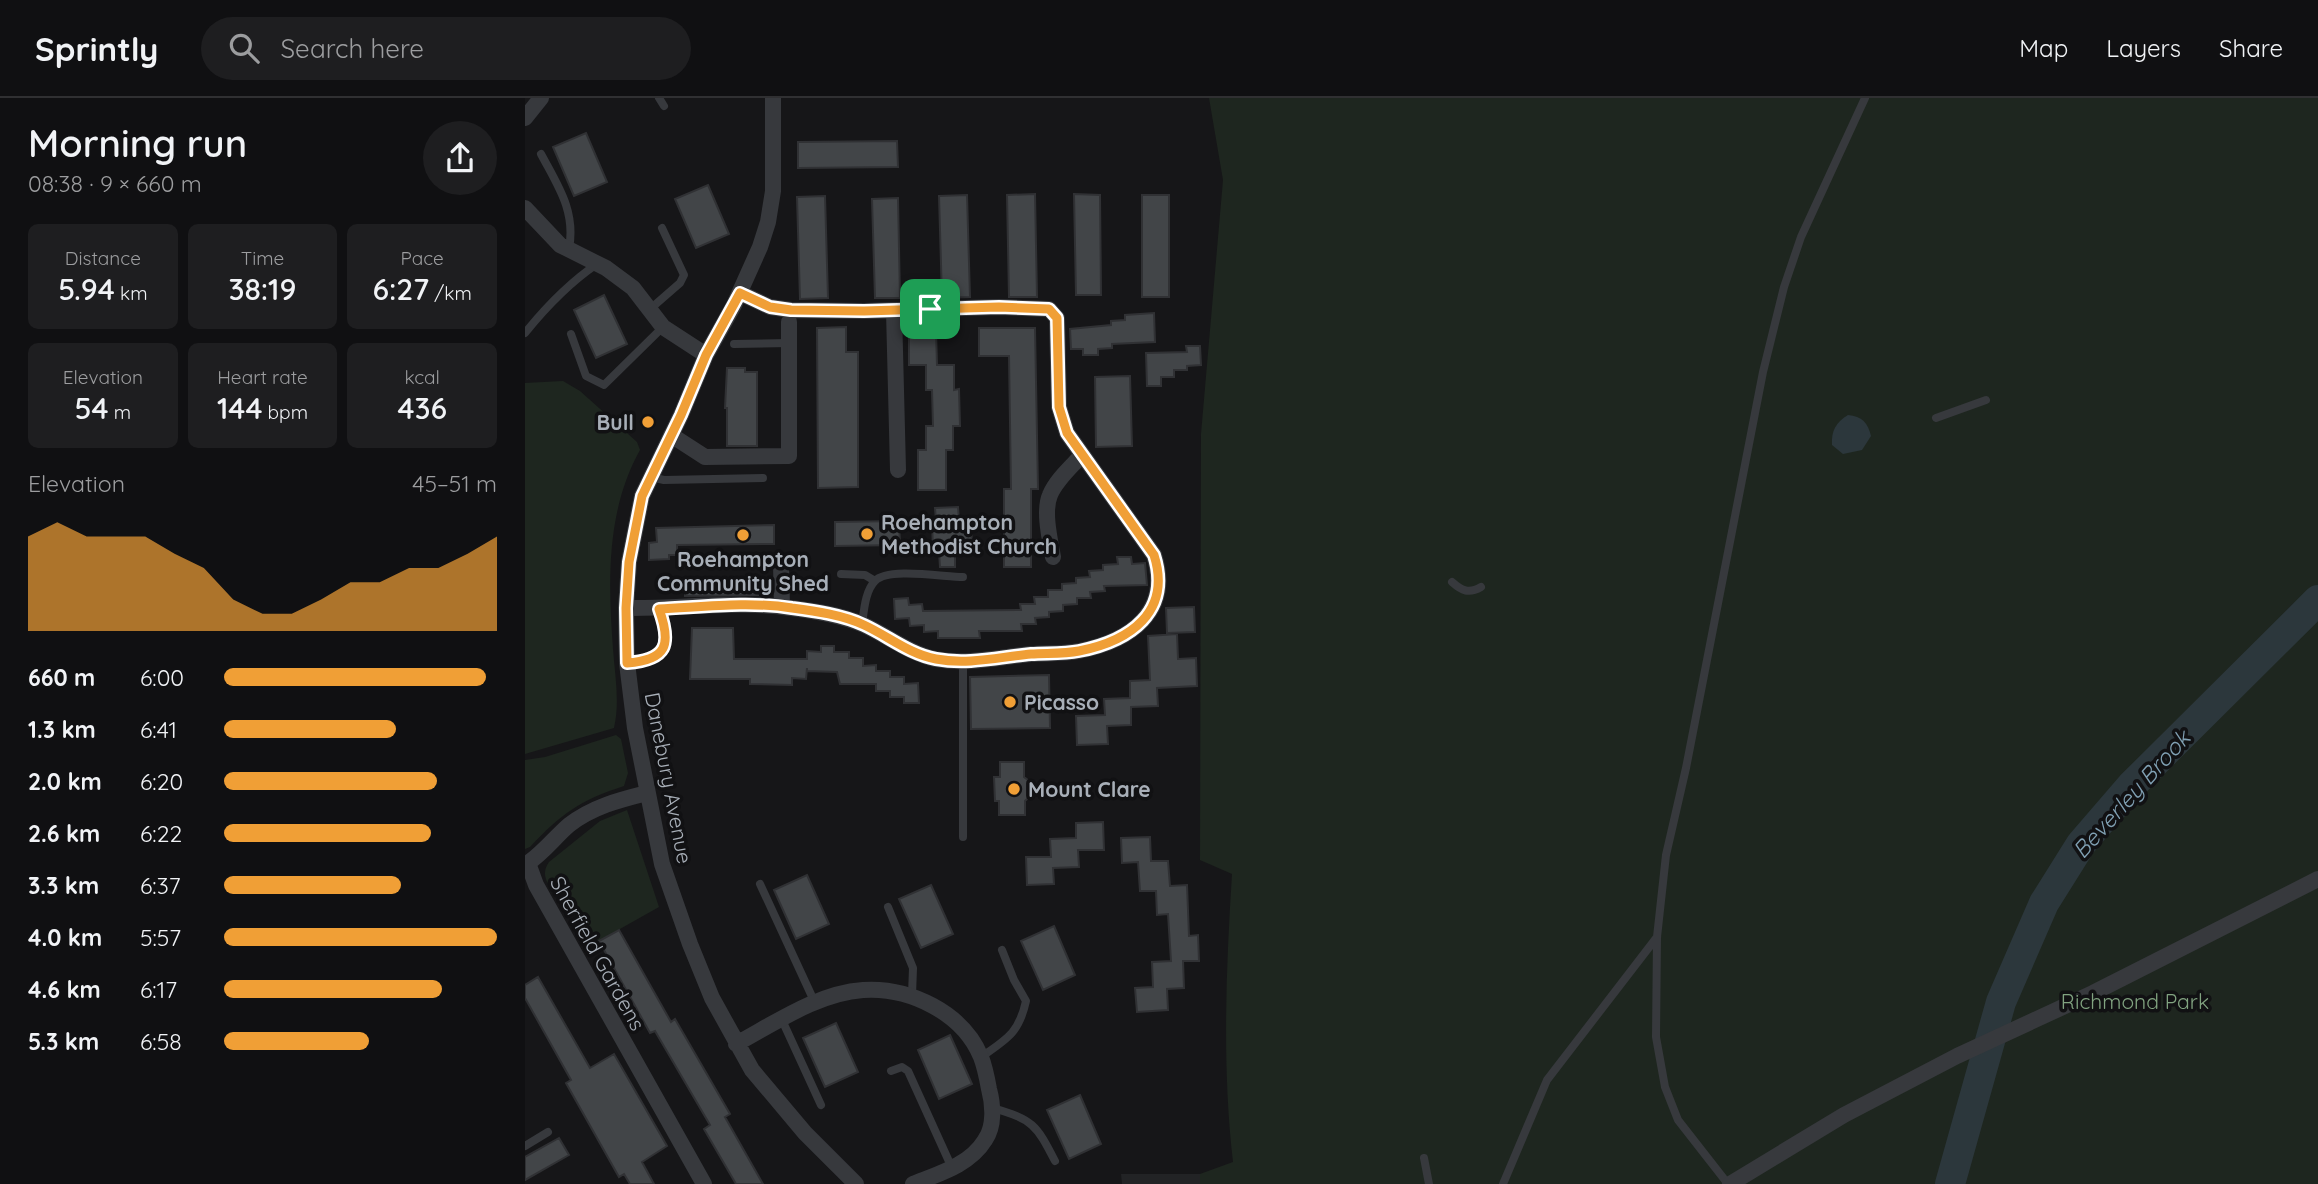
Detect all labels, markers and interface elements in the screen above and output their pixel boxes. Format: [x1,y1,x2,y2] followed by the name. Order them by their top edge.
[201,17,691,80] search box
[35,28,159,69] text: Sprintly
[225,29,263,67] icon: search
[281,32,424,65] text: Search here
[2019,33,2068,63] text: Map
[2106,33,2181,63] text: Layers
[2219,33,2283,63] text: Share
[28,119,247,167] text: Morning run
[423,121,497,195] button: share
[28,169,202,198] text: 08:38 · 9 × 660 m
[65,246,141,270] text: Distance
[241,246,284,270] text: Time
[401,246,444,270] text: Pace
[58,270,115,308] text: 5.94
[228,270,297,308] text: 38:19
[373,270,429,308] text: 6:27
[900,279,960,339] pin
[115,281,148,305] text: km
[429,281,472,305] text: /km
[911,290,949,328] icon: arrive
[63,365,143,389] text: Elevation
[217,365,308,389] text: Heart rate
[404,365,440,389] text: kcal
[75,389,109,427] text: 54
[217,389,262,427] text: 144
[397,389,447,427] text: 436
[109,400,131,424] text: m
[262,400,308,424] text: bpm
[597,409,634,435] place label: Bull
[640,414,656,430] marker: Bull
[28,469,125,498] text: Elevation
[412,469,497,498] text: 45–51 m
[881,509,1057,559] place label: Roehampton Methodist Church
[859,526,875,542] marker: Roehampton Methodist Church
[735,527,751,543] marker: Roehampton Community Shed
[657,546,829,596] place label: Roehampton Community Shed
[28,663,95,692] text: 660 m
[140,663,184,692] text: 6:00
[1024,689,1099,715] place label: Picasso
[640,690,698,866] street label: Danebury Avenue
[1002,694,1018,710] marker: Picasso
[28,715,96,744] text: 1.3 km
[140,715,177,744] text: 6:41
[2066,723,2197,864] water label: Beverley Brook
[28,767,102,796] text: 2.0 km
[140,767,183,796] text: 6:20
[1028,776,1151,802] place label: Mount Clare
[1006,781,1022,797] marker: Mount Clare
[28,819,100,848] text: 2.6 km
[140,819,182,848] text: 6:22
[28,871,99,900] text: 3.3 km
[140,871,181,900] text: 6:37
[545,871,651,1035] street label: Sherfield Gardens
[28,923,102,952] text: 4.0 km
[140,923,181,952] text: 5:57
[28,975,101,1004] text: 4.6 km
[140,975,177,1004] text: 6:17
[2061,988,2209,1014] park label: Richmond Park
[28,1027,99,1056] text: 5.3 km
[140,1027,182,1056] text: 6:58

